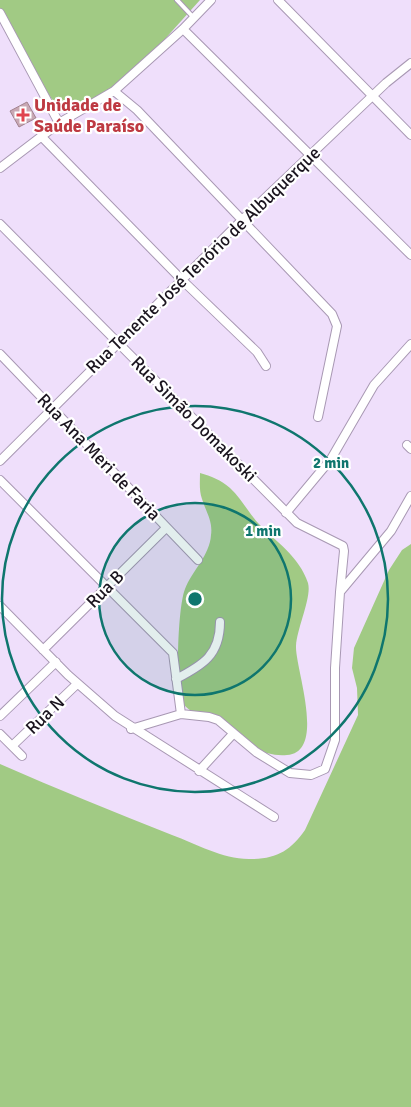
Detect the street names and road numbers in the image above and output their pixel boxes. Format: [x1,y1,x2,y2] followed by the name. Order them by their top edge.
[81,142,325,378] street label: Rua Tenente José Tenório de Albuquerque
[126,351,262,487] street label: Rua Simão Domakoski
[33,389,165,525] street label: Rua Ana Meri de Faria
[82,566,128,612] street label: Rua B
[21,691,69,739] street label: Rua N

